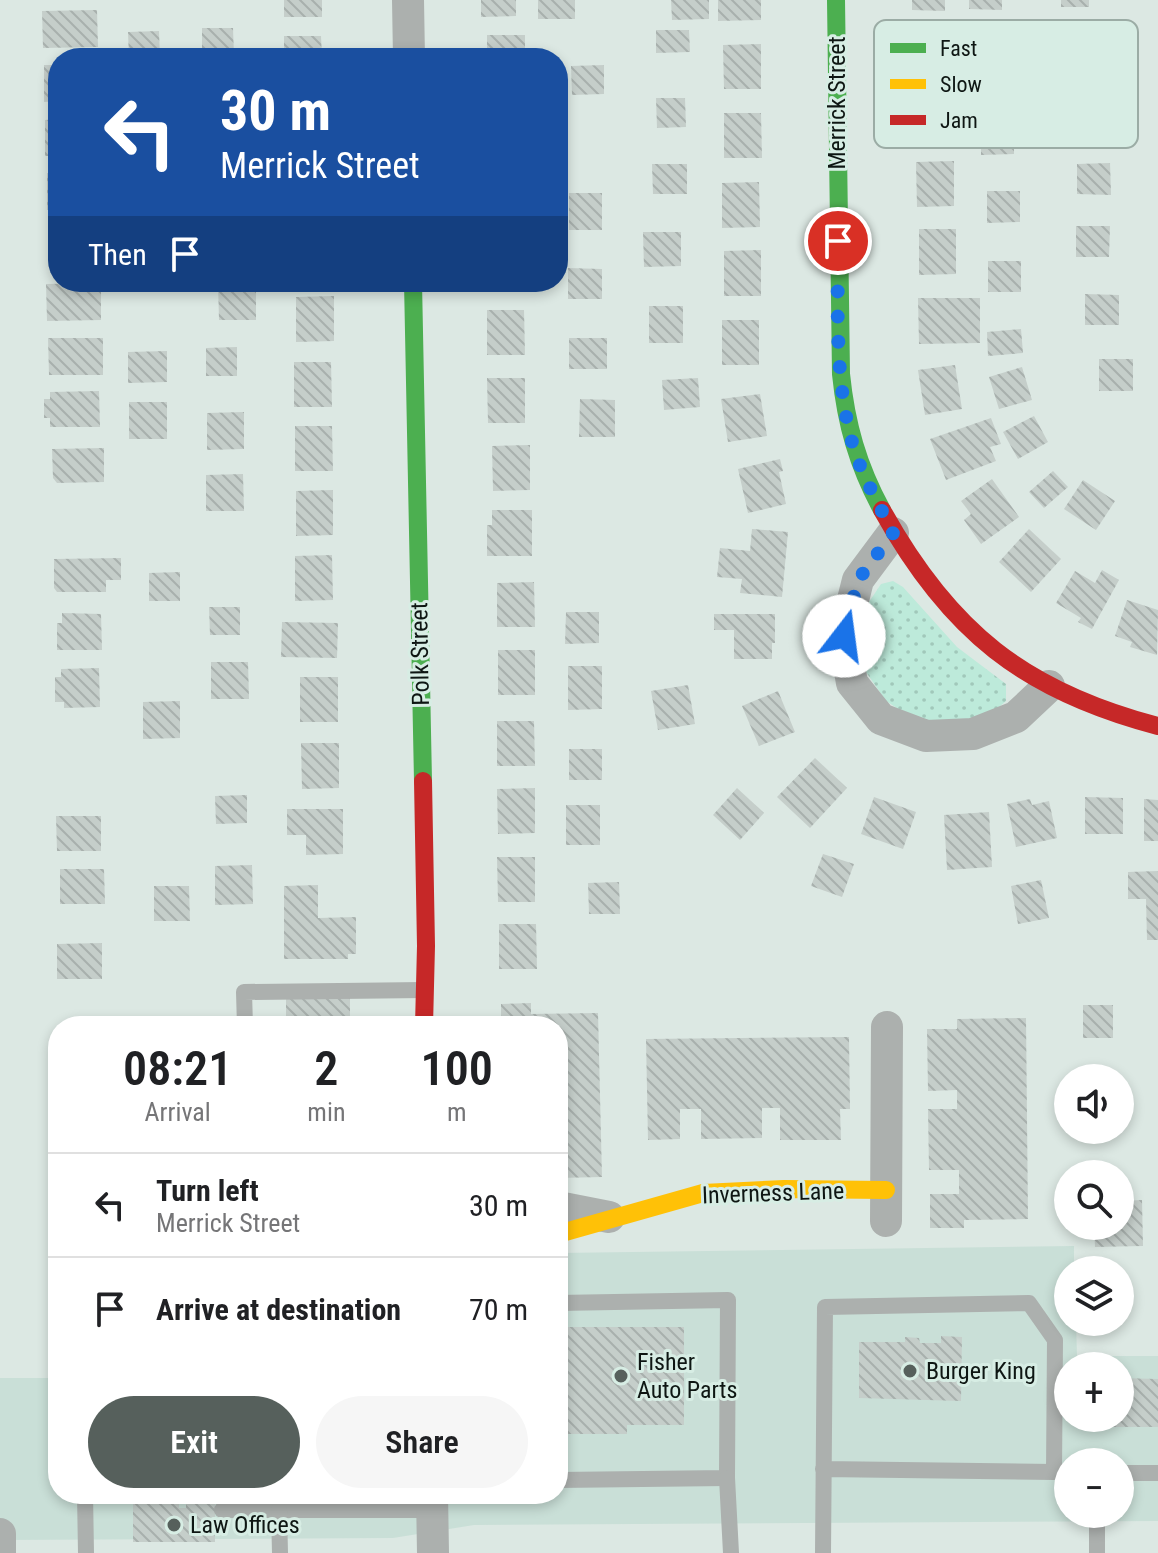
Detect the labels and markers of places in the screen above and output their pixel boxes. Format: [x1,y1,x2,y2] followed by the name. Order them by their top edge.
[804,207,872,275] pin
[637,1348,737,1404] place label: Fisher Auto Parts
[926,1357,1036,1385] place label: Burger King
[901,1362,919,1380] marker: Burger King
[612,1367,630,1385] marker: Fisher Auto Parts
[190,1511,300,1539] place label: Law Offices
[165,1516,183,1534] marker: Law Offices

